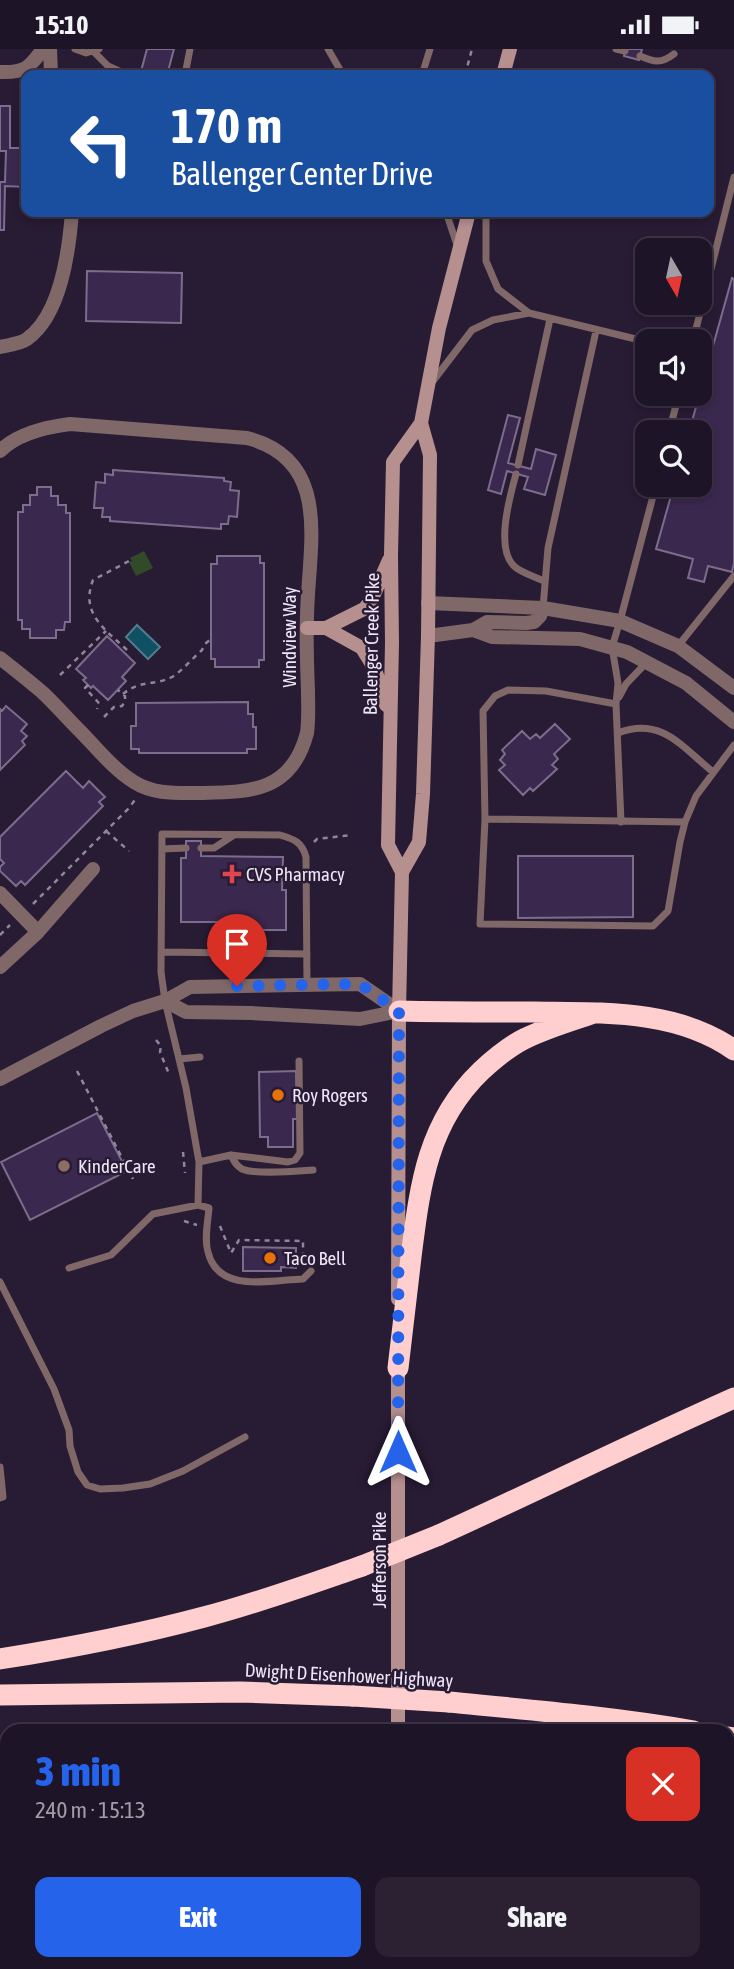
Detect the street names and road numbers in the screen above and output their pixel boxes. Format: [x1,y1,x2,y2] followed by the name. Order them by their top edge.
[359,573,383,715] street label: Ballenger Creek Pike
[278,586,300,687] street label: Windview Way
[368,1512,390,1608] street label: Jefferson Pike
[244,1659,454,1691] street label: Dwight D Eisenhower Highway

